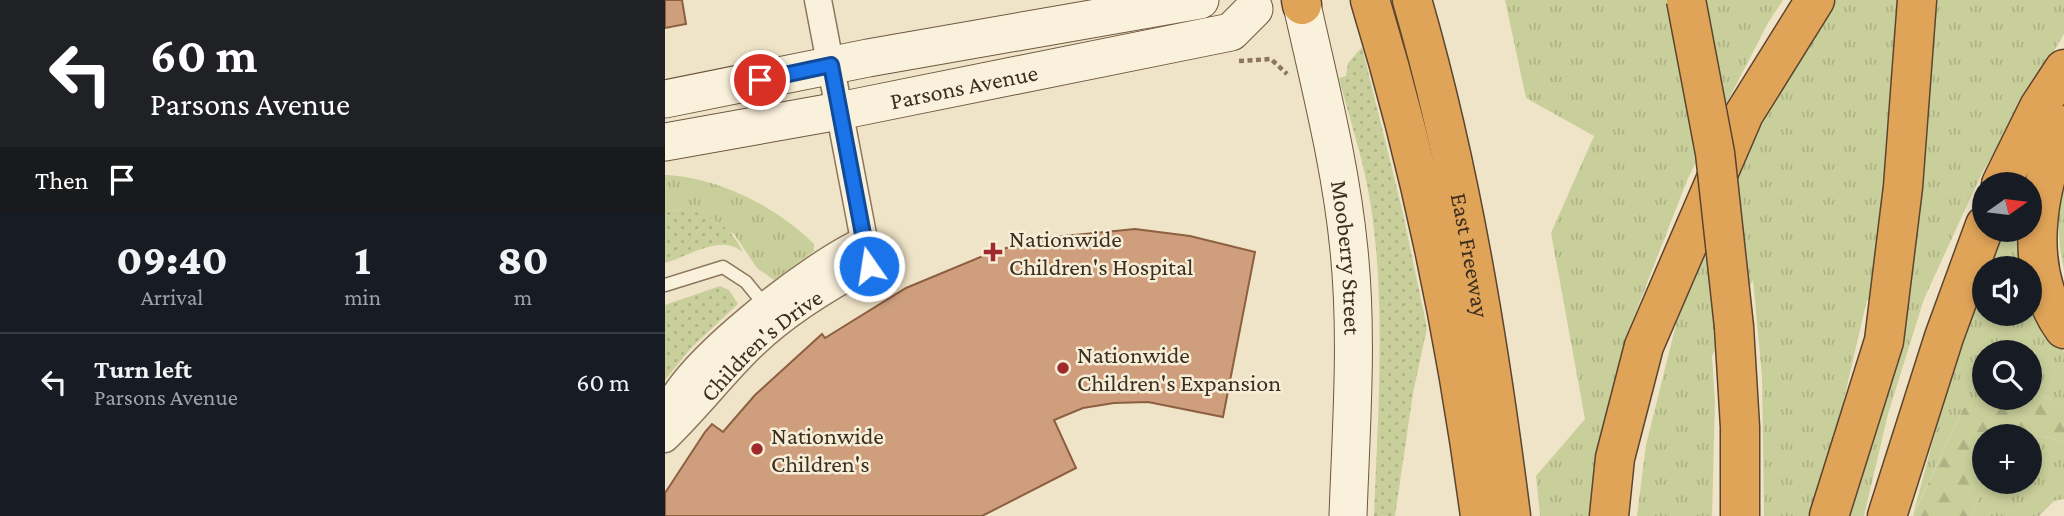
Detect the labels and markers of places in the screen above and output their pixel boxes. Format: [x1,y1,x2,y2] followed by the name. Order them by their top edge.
[730,50,790,110] pin
[1009,225,1193,280] place label: Nationwide Children's Hospital
[983,242,1003,262] marker: Nationwide Children's Hospital
[1077,341,1281,396] place label: Nationwide Children's Expansion
[1055,360,1071,376] marker: Nationwide Children's Expansion
[771,422,884,477] place label: Nationwide Children's
[749,441,765,457] marker: Nationwide Children's

